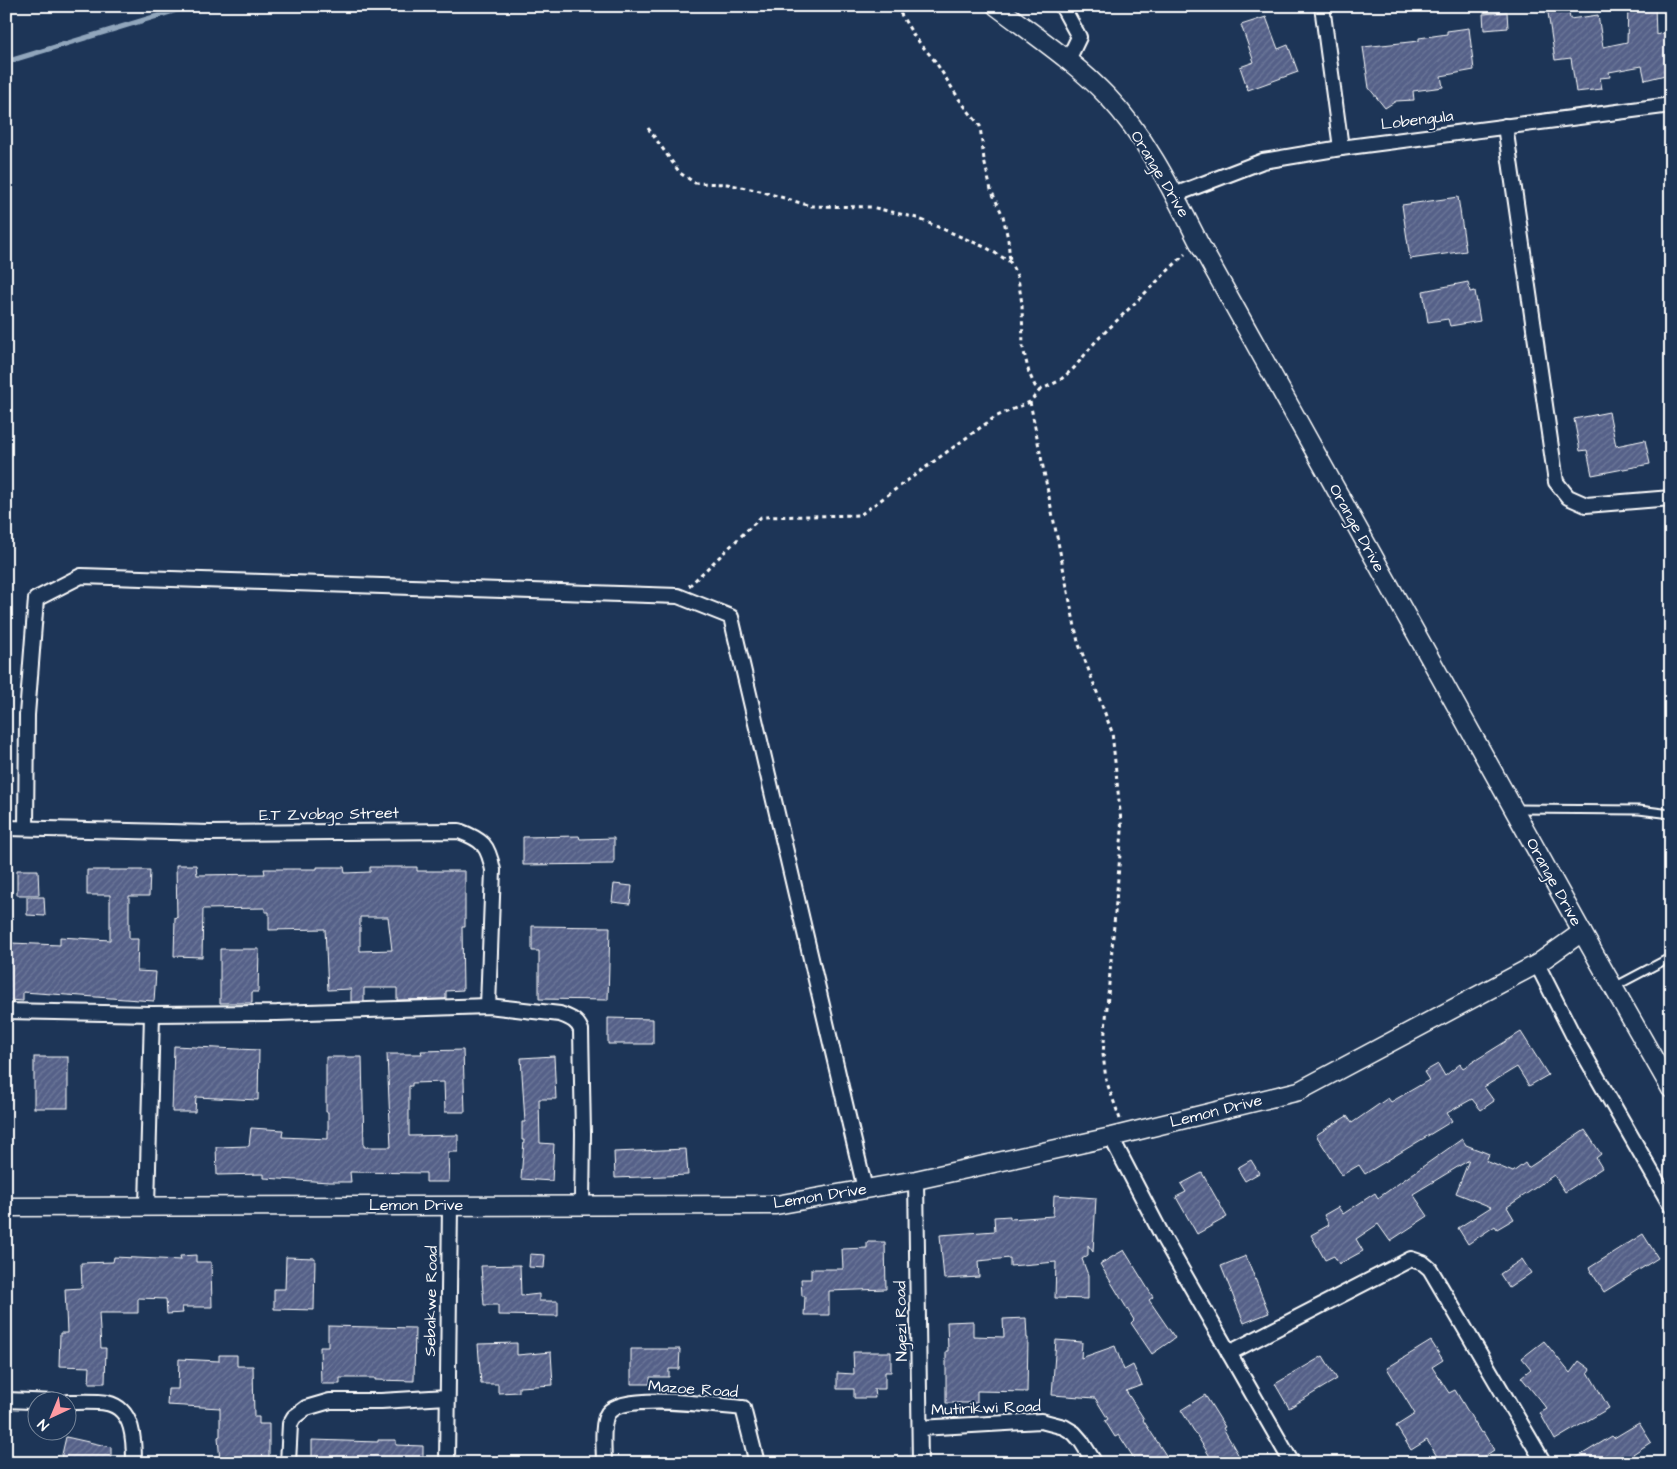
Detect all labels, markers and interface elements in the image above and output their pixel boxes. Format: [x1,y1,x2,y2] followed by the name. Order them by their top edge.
[1380,105,1455,136] street label: Lobengula
[1125,127,1195,222] street label: Orange Drive
[1323,480,1390,577] street label: Orange Drive
[259,802,400,827] street label: E.T Zvobgo Street
[1520,834,1587,931] street label: Orange Drive
[1168,1089,1265,1133] street label: Lemon Drive
[772,1178,869,1214] street label: Lemon Drive
[369,1194,463,1216] street label: Lemon Drive
[419,1245,443,1357] street label: Sebakwe Road
[889,1281,914,1361] street label: Ngezi Road
[647,1375,739,1403] street label: Mazoe Road
[28,1392,78,1442] north arrow
[931,1395,1041,1421] street label: Mutirikwi Road
[33,1414,54,1435] text: N

